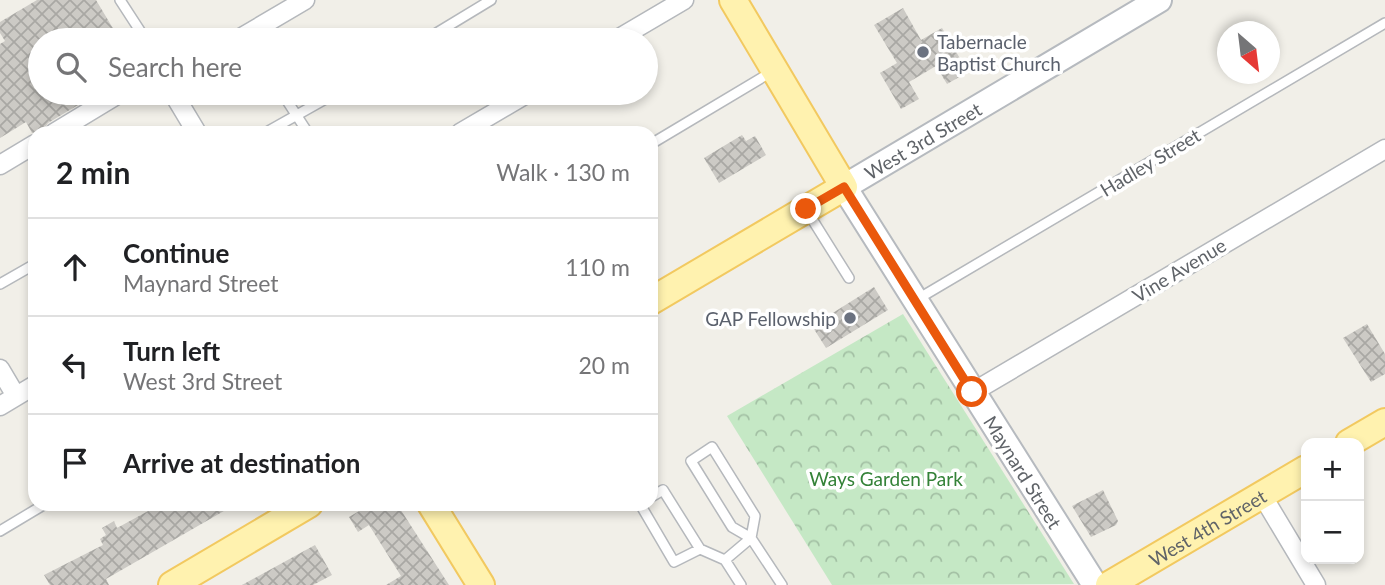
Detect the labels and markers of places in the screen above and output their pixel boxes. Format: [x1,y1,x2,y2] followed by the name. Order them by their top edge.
[937,30,1061,75] place label: Tabernacle Baptist Church
[915,44,931,60] marker: Tabernacle Baptist Church
[705,307,836,330] place label: GAP Fellowship
[842,310,858,326] marker: GAP Fellowship

